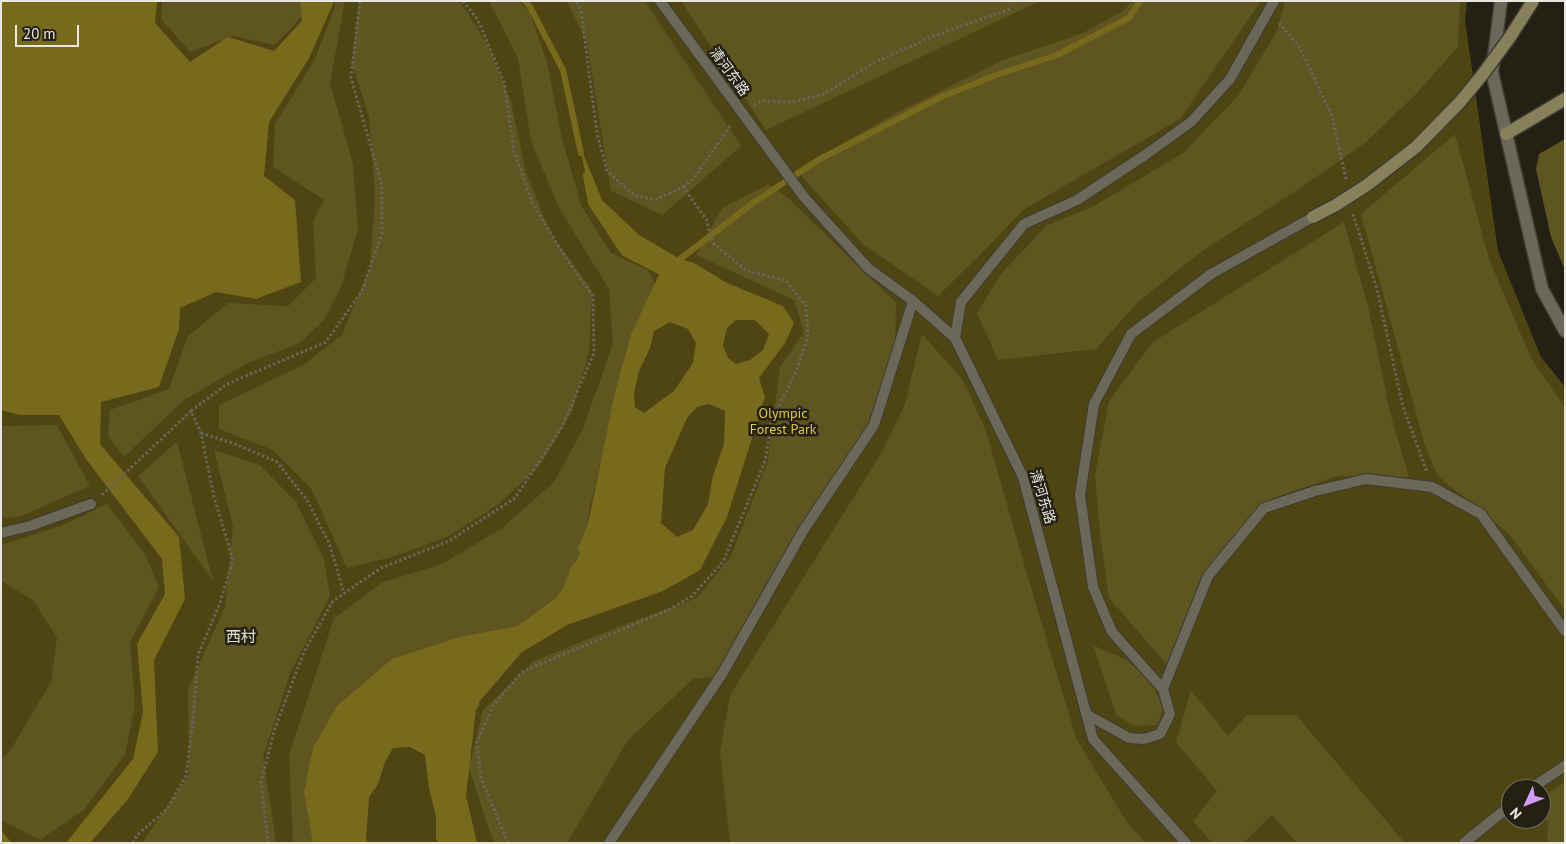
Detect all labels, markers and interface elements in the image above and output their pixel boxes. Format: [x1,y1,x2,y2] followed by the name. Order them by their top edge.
[18,15,81,47] scale bar
[23,24,56,43] text: 20 m
[706,44,752,100] street label: 清河东路
[750,406,816,438] park label: Olympic Forest Park
[1026,468,1058,526] street label: 清河东路
[226,629,256,647] district label: 西村
[1501,779,1551,829] north arrow
[1506,804,1525,823] text: N

